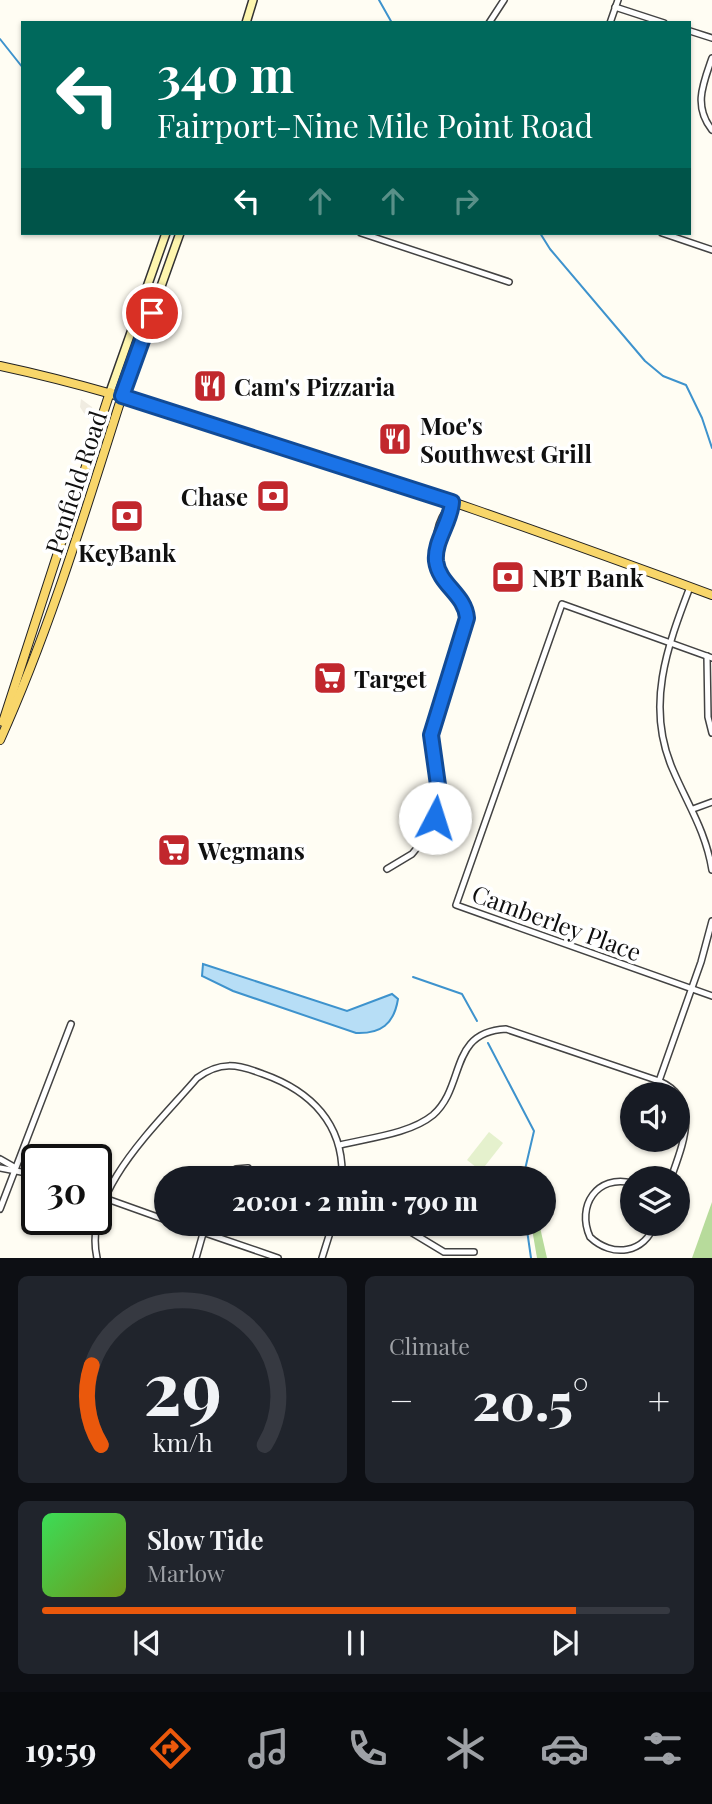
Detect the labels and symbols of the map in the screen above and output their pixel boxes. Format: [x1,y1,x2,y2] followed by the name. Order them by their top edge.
[122,283,182,343] pin
[191,367,229,405] restaurant icon: Cam's Pizzaria
[234,370,396,402] place label: Cam's Pizzaria
[37,406,113,558] street label: Penfield Road
[420,409,592,469] place label: Moe's Southwest Grill
[376,420,414,458] restaurant icon: Moe's Southwest Grill
[254,477,292,515] bank icon: Chase
[181,480,248,512] place label: Chase
[108,497,146,535] bank icon: KeyBank
[78,536,177,568] place label: KeyBank
[489,558,527,596] bank icon: NBT Bank
[532,561,645,593] place label: NBT Bank
[311,659,349,697] supermarket icon: Target
[354,662,427,694] place label: Target
[398,781,472,855] position arrow
[155,831,193,869] supermarket icon: Wegmans
[197,834,305,866] place label: Wegmans
[468,877,646,967] street label: Camberley Place
[21,1144,112,1235] speed limit sign: 30

